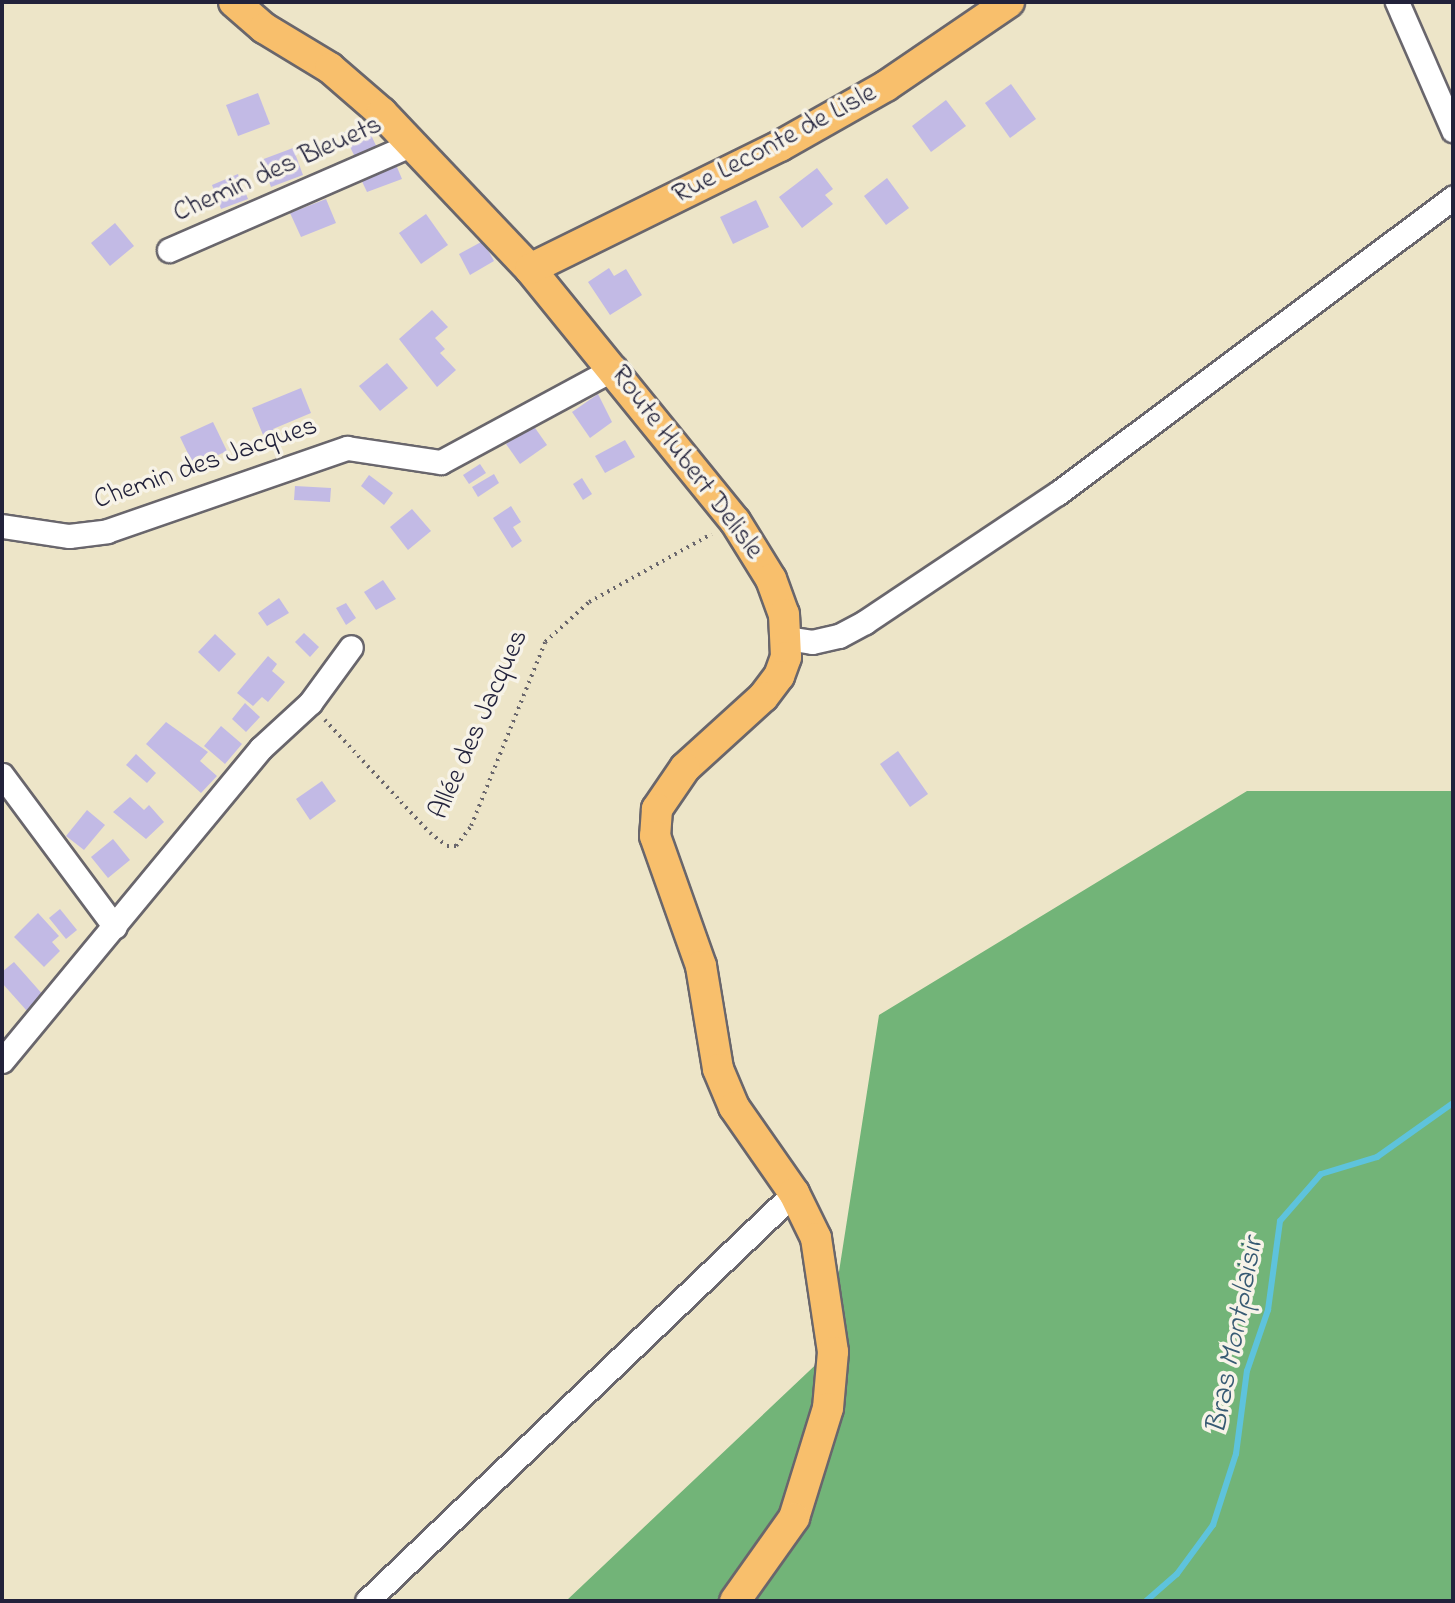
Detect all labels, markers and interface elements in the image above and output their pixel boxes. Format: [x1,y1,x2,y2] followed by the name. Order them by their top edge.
[667,77,883,213] street label: Rue Leconte de Lisle
[168,109,388,231] street label: Chemin des Bleuets
[602,359,770,567] street label: Route Hubert Delisle
[90,410,322,518] street label: Chemin des Jacques
[423,625,537,825] street label: Allée des Jacques
[1199,1235,1273,1437] water label: Bras Montplaisir

